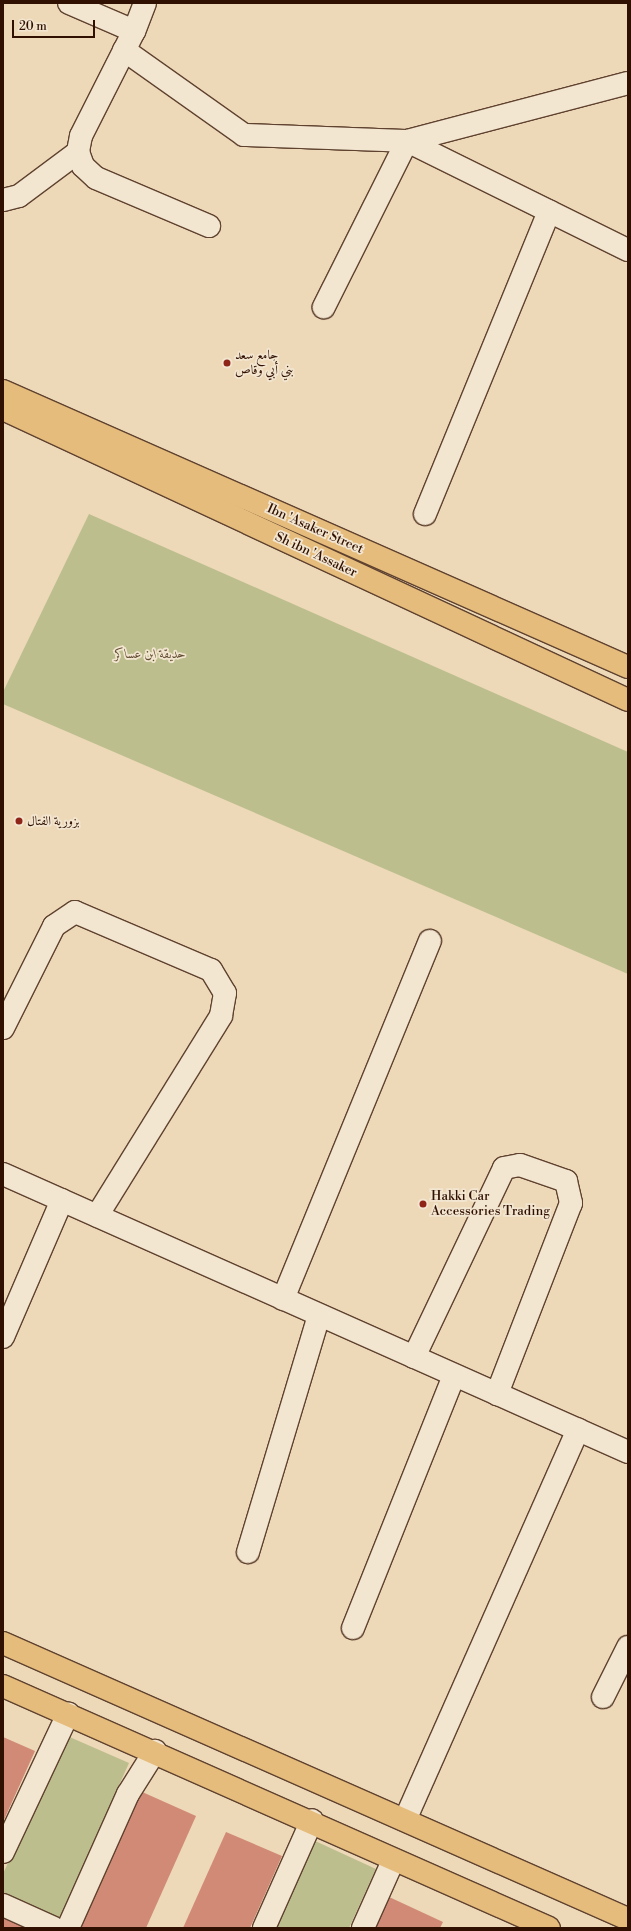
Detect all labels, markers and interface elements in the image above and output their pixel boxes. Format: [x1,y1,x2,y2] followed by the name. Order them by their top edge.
[14,12,97,38] scale bar
[19,19,47,34] text: 20 m
[235,348,294,379] place label: جامع سعد بني أبي وقاص
[222,358,232,368] marker: جامع سعد بني أبي وقاص
[264,501,366,557] street label: Ibn 'Asaker Street
[273,529,359,581] street label: Sh ibn 'Assaker
[114,646,186,662] park label: حديقة ابن عساكر
[27,813,79,829] place label: بزورية الفتال
[14,816,24,826] marker: بزورية الفتال
[431,1189,550,1220] place label: Hakki Car Accessories Trading
[418,1199,428,1209] marker: Hakki Car Accessories Trading

